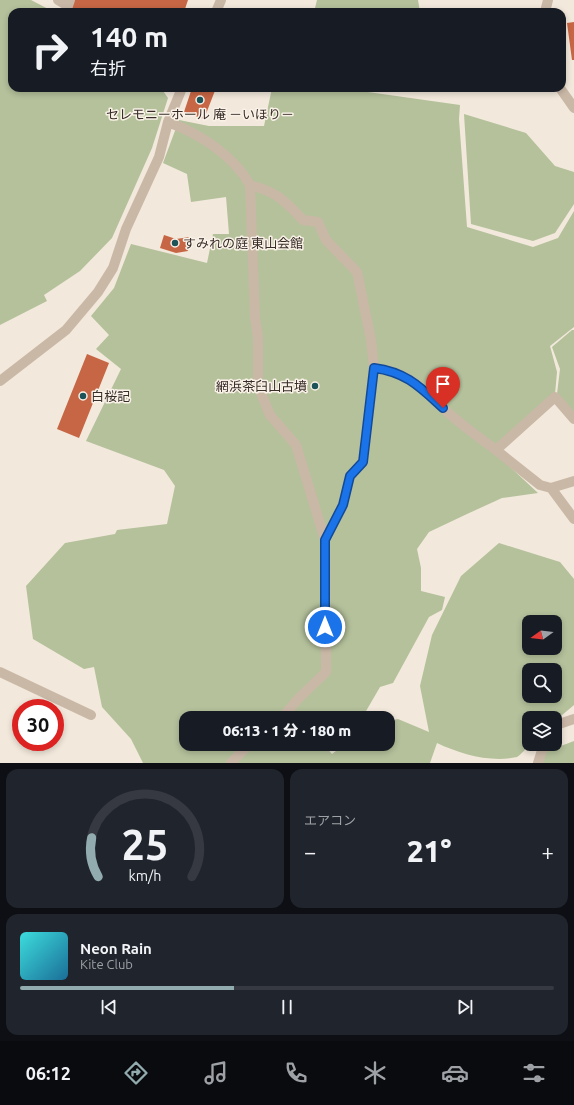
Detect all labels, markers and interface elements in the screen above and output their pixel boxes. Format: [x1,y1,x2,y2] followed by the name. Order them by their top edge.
[90,21,168,52] text: 140 m
[24,24,76,76] icon: right
[90,58,126,78] text: 右折
[195,95,205,105] marker: セレモニーホール 庵 －いほり－
[106,107,294,121] place label: セレモニーホール 庵 －いほり－
[183,236,303,250] place label: すみれの庭 東山会館
[170,238,180,248] marker: すみれの庭 東山会館
[426,367,460,408] pin
[432,373,454,395] icon: arrive
[216,379,307,393] place label: 網浜茶臼山古墳
[310,381,320,391] marker: 網浜茶臼山古墳
[91,389,130,403] place label: 白桜記
[78,391,88,401] marker: 白桜記
[304,606,346,648] position arrow
[522,615,562,655] north arrow
[522,615,562,751] map controls
[522,663,562,703] button: search
[12,699,64,751] speed limit sign: 30
[522,711,562,751] button: layers
[223,722,351,739] text: 06:13 · 1 分 · 180 m
[304,813,356,827] text: エアコン
[122,820,168,867] text: 25
[407,834,451,868] text: 21°
[304,839,316,864] text: −
[542,839,554,864] text: +
[129,867,161,883] text: km/h
[80,940,152,957] text: Neon Rain
[80,957,133,971] text: Kite Club
[98,996,120,1018] icon: previous
[276,996,298,1018] icon: pause
[454,996,476,1018] icon: next
[122,1059,150,1087] icon: directions
[202,1059,230,1087] icon: music
[282,1059,310,1087] icon: phone
[361,1059,389,1087] icon: climate
[441,1059,469,1087] icon: car
[520,1059,548,1087] icon: filters
[26,1063,71,1083] text: 06:12

